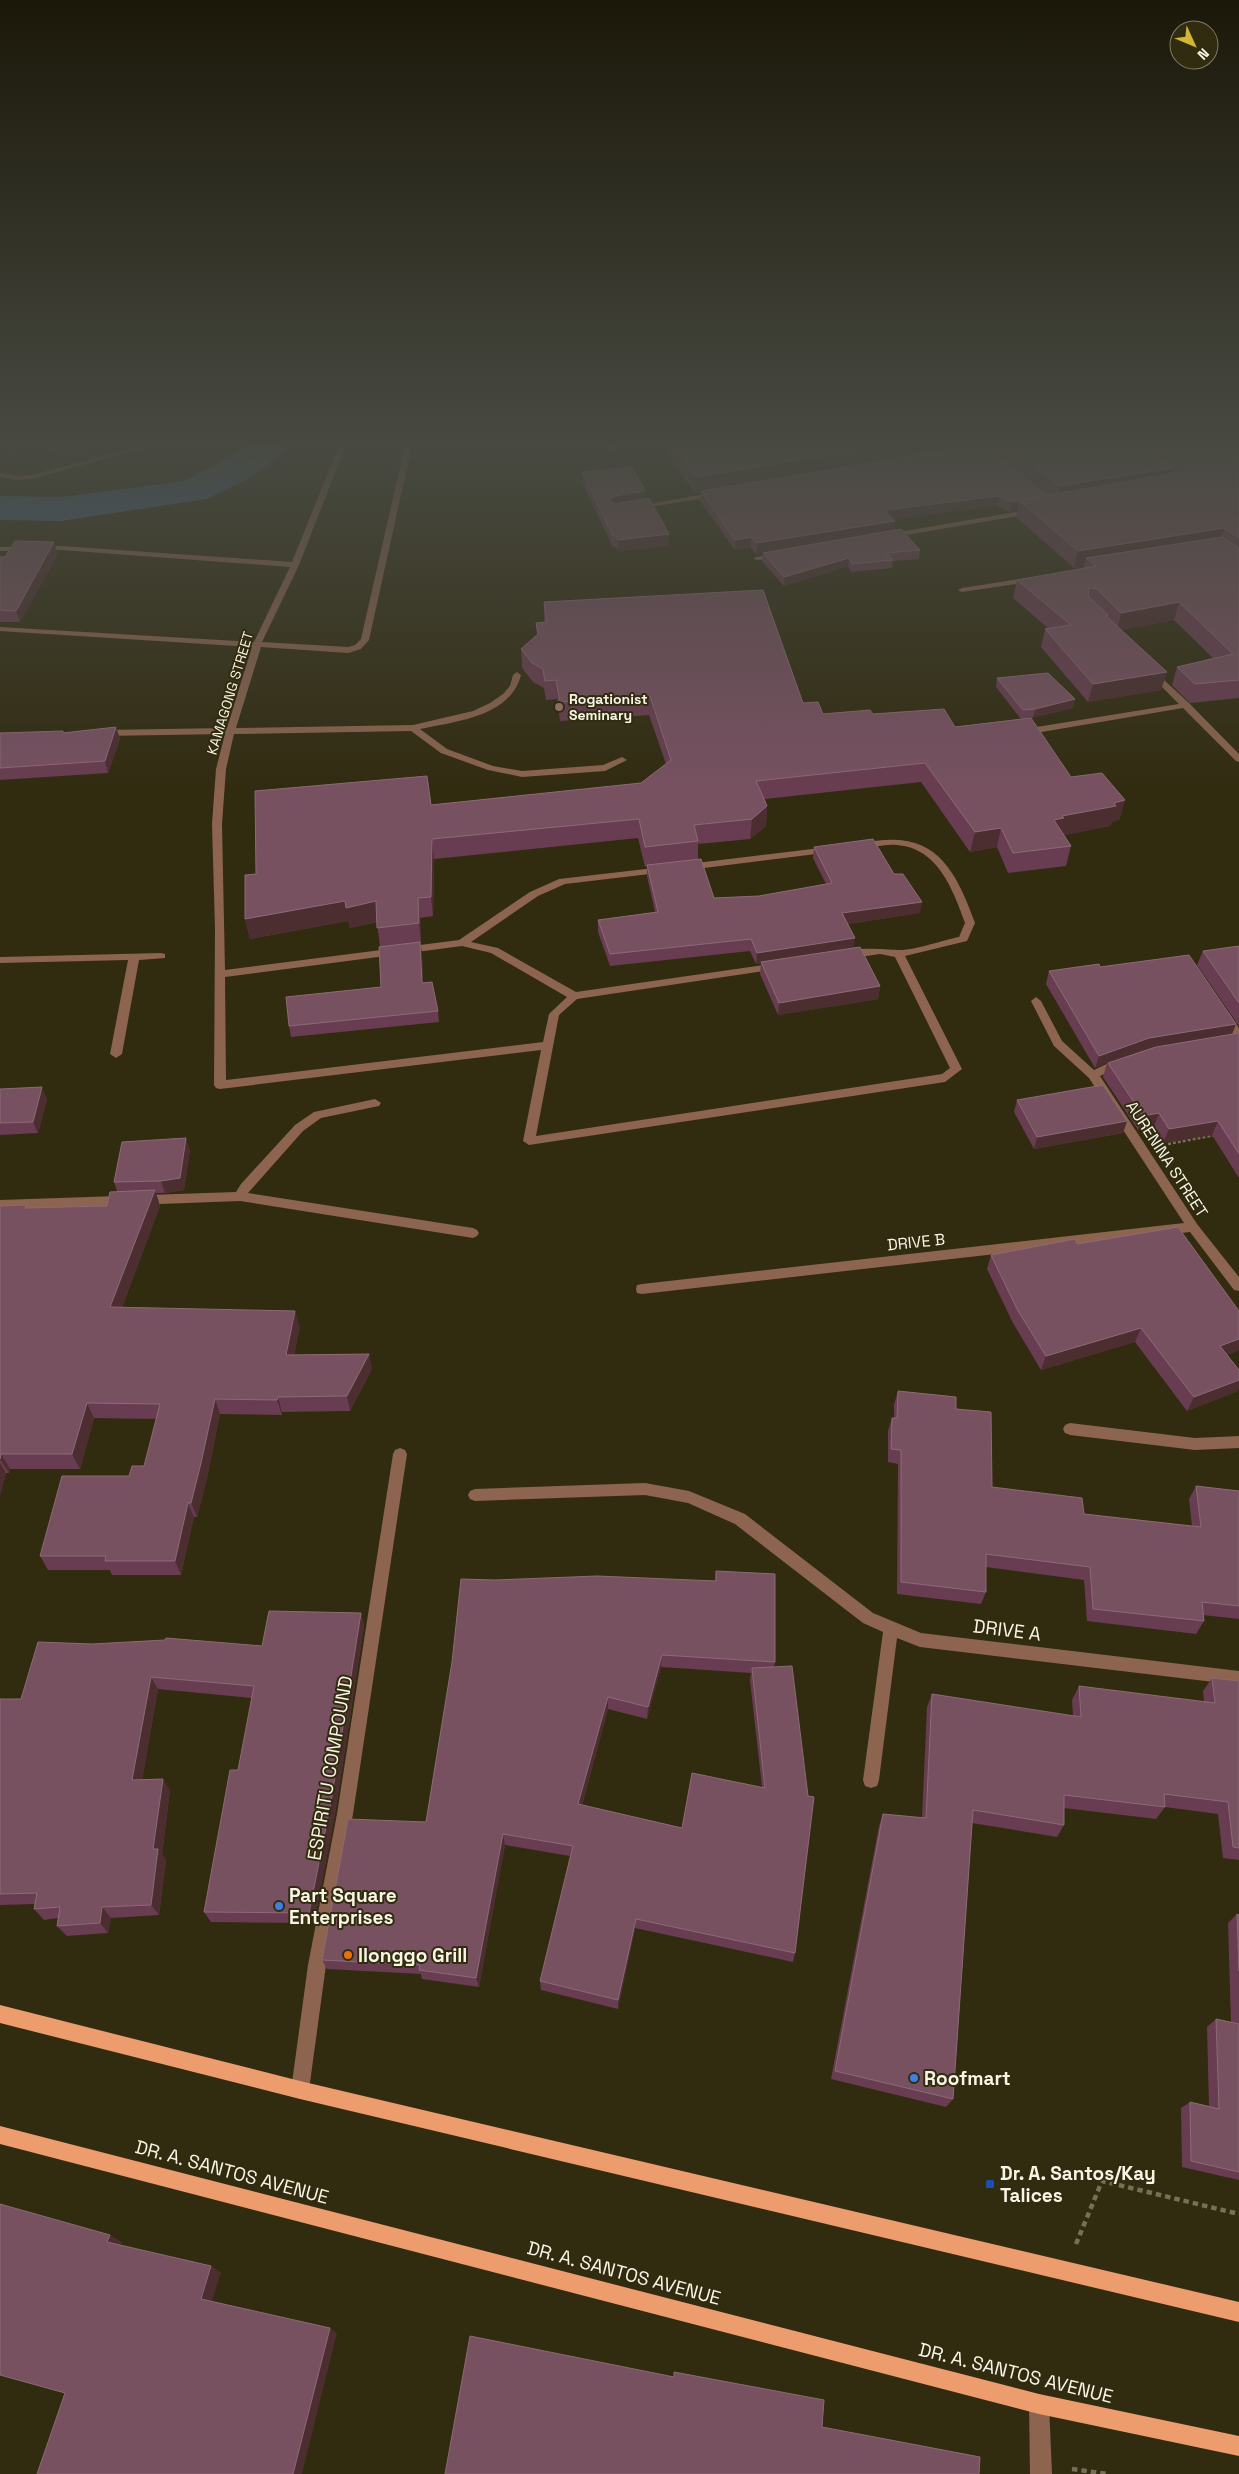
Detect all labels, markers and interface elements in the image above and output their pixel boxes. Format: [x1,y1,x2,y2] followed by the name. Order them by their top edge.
[1169,20,1219,70] north arrow
[1194,44,1213,64] text: N
[203,629,257,757] street label: KAMAGONG STREET
[569,690,648,724] place label: Rogationist Seminary
[553,701,565,713] marker: Rogationist Seminary
[1121,1097,1213,1221] street label: AURENINA STREET
[886,1229,946,1255] street label: DRIVE B
[972,1613,1042,1647] street label: DRIVE A
[301,1674,359,1862] street label: ESPIRITU COMPOUND
[289,1883,397,1930] place label: Part Square Enterprises
[273,1900,285,1912] marker: Part Square Enterprises
[358,1943,467,1968] place label: Ilonggo Grill
[342,1949,354,1961] marker: Ilonggo Grill
[924,2066,1011,2091] place label: Roofmart
[908,2072,920,2084] marker: Roofmart
[132,2134,332,2210] street label: DR. A. SANTOS AVENUE
[1000,2161,1156,2208] place label: Dr. A. Santos/Kay Talices
[984,2178,996,2190] marker: Dr. A. Santos/Kay Talices
[524,2235,724,2311] street label: DR. A. SANTOS AVENUE
[916,2337,1116,2409] street label: DR. A. SANTOS AVENUE

